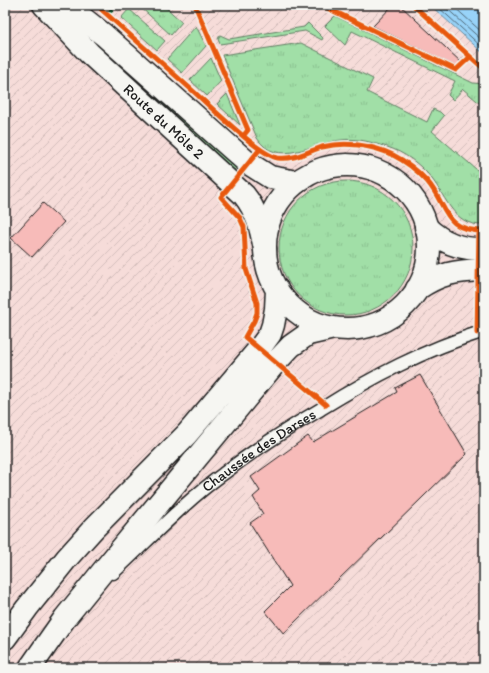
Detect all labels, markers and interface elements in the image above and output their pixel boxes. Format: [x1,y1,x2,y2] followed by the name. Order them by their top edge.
[120,80,208,163] street label: Route du Môle 2
[198,405,319,496] street label: Chaussée des Darses

